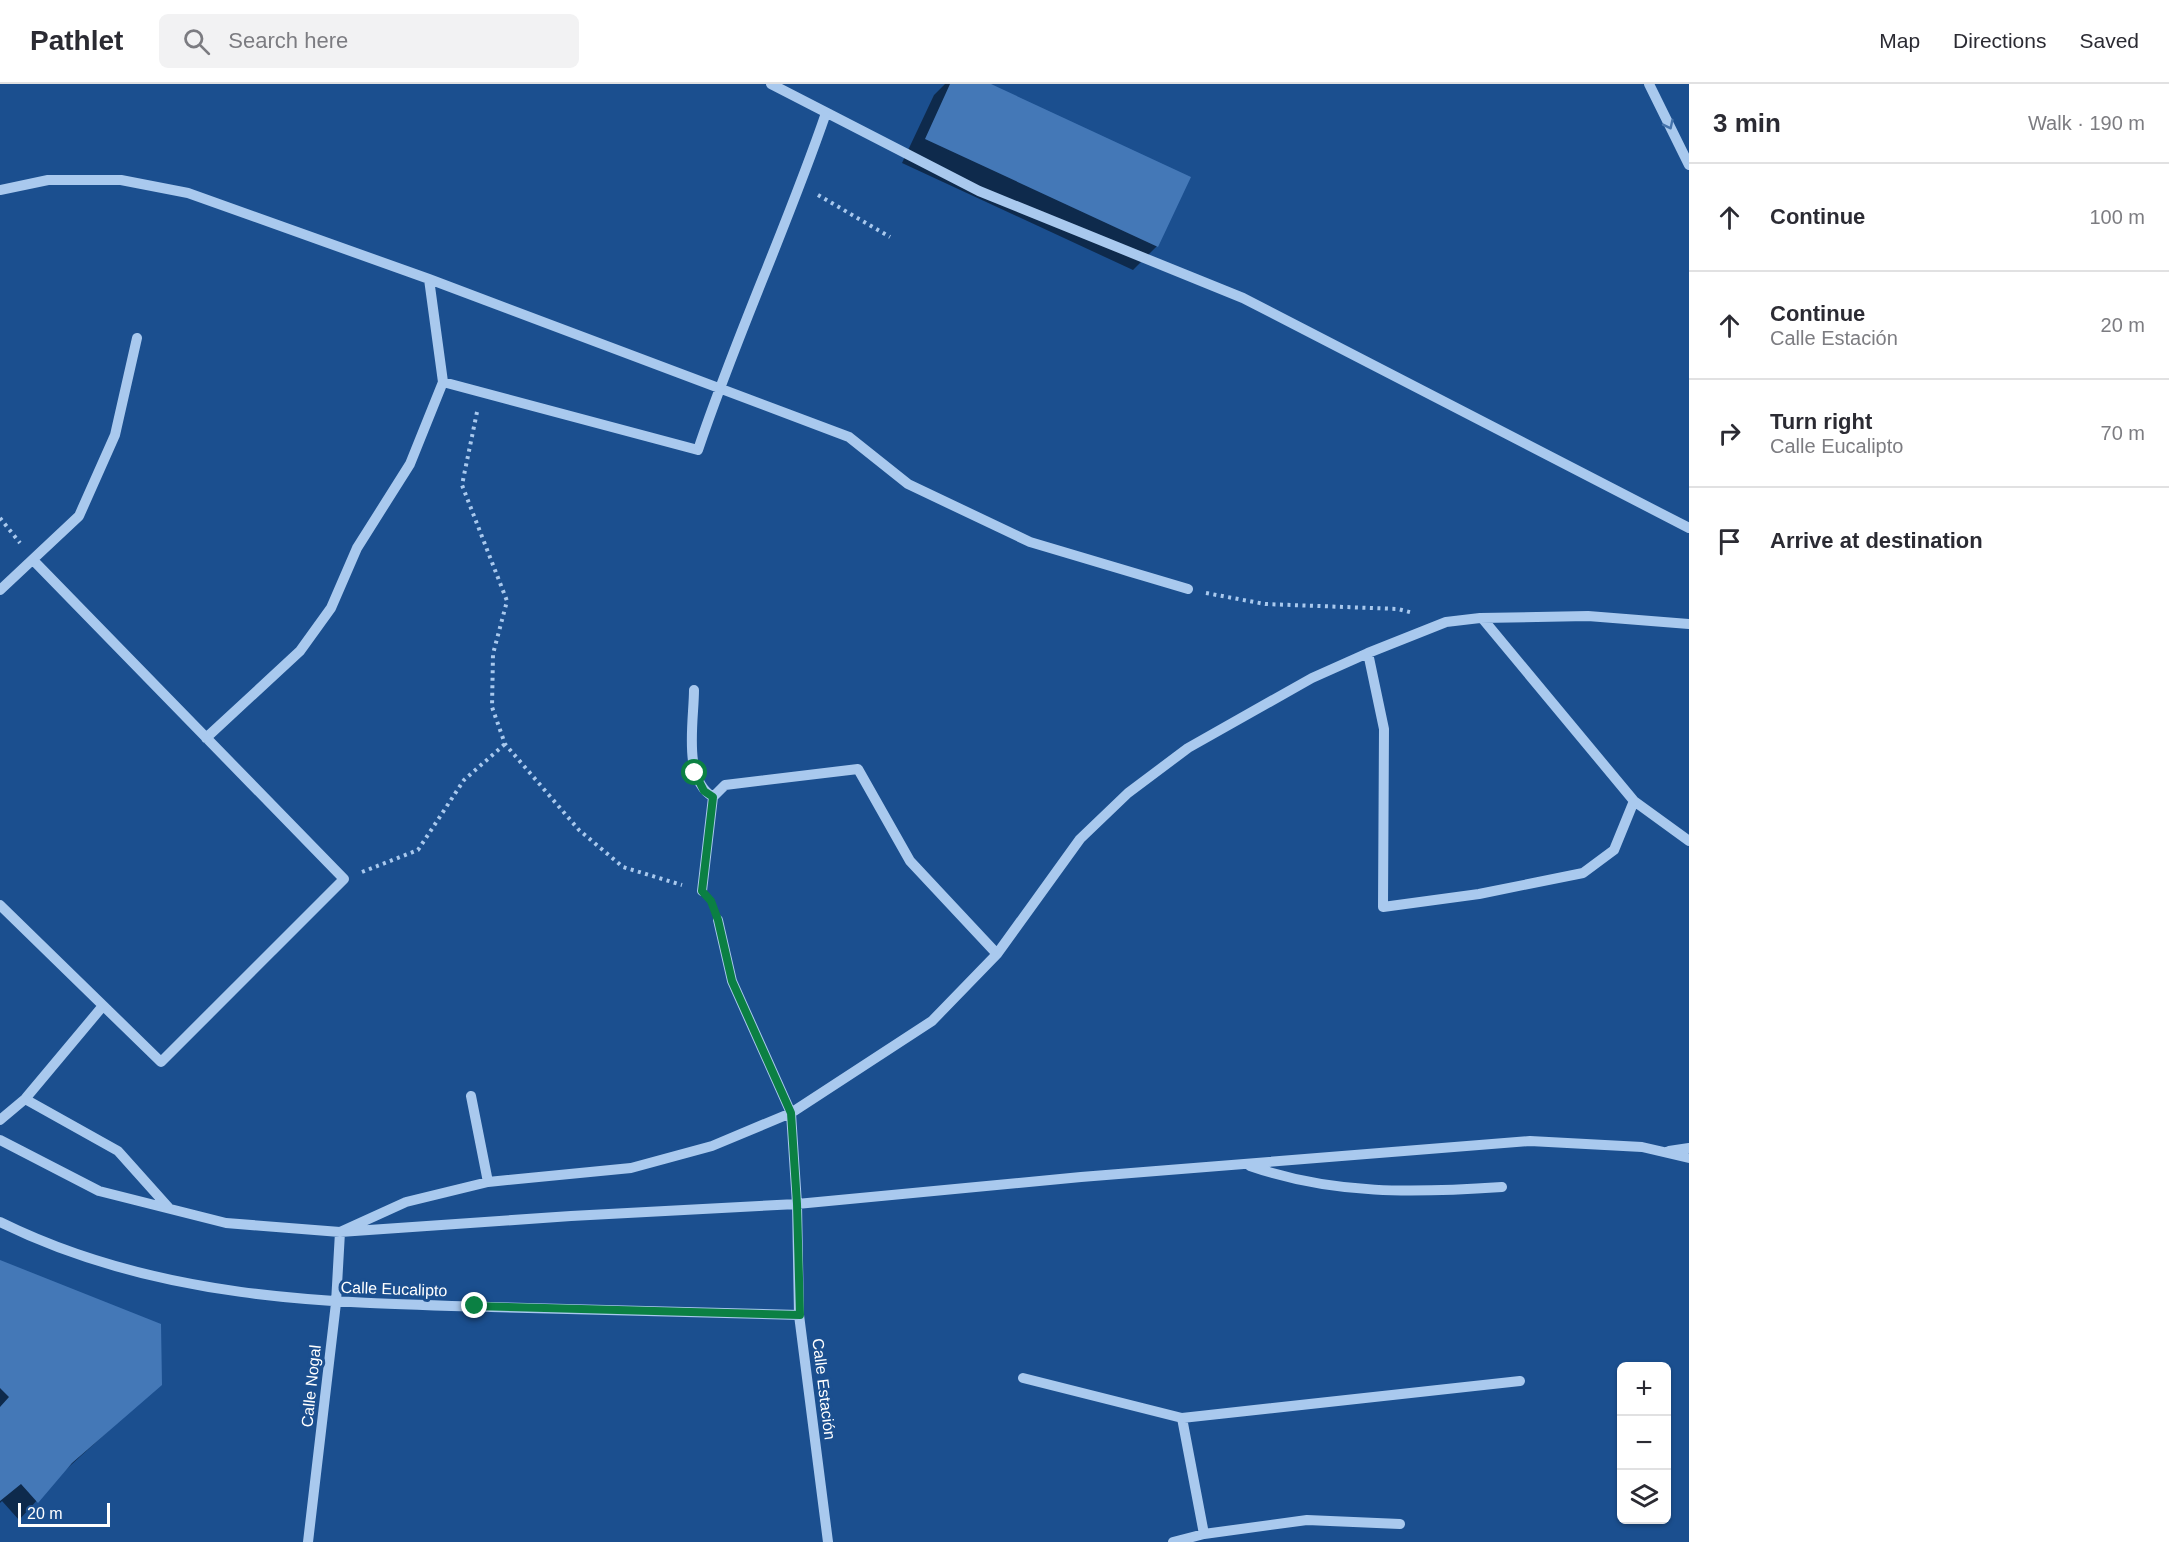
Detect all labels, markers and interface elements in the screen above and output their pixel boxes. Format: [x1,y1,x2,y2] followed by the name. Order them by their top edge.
[159,14,579,68] search box
[30,25,123,56] text: Pathlet
[180,25,213,58] icon: search
[228,28,348,53] text: Search here
[1879,29,1920,52] text: Map
[1953,29,2046,52] text: Directions
[2079,29,2139,52] text: Saved
[1713,108,1781,138] text: 3 min
[2028,112,2145,134] text: Walk · 190 m
[1662,118,1673,129] one-way arrow
[1713,201,1746,234] icon: ahead
[1770,204,1865,229] text: Continue
[2089,206,2145,228] text: 100 m
[1770,301,1865,326] text: Continue
[1713,309,1746,342] icon: ahead
[2101,314,2145,336] text: 20 m
[1770,327,1898,349] text: Calle Estación
[1770,409,1872,434] text: Turn right
[1713,417,1746,450] icon: right
[2101,422,2145,444] text: 70 m
[1770,435,1903,457] text: Calle Eucalipto
[1713,525,1746,558] icon: arrive
[1770,528,1983,553] text: Arrive at destination
[681,759,707,785] route start
[340,1279,448,1299] street label: Calle Eucalipto
[461,1292,487,1318] route end
[809,1337,839,1441] street label: Calle Estación
[298,1344,324,1428] street label: Calle Nogal
[1617,1362,1671,1524] map controls
[1617,1362,1671,1416] button: +
[1617,1416,1671,1470] button: −
[1617,1470,1671,1524] button: layers
[18,1500,110,1528] scale bar
[27,1505,63,1522] text: 20 m

